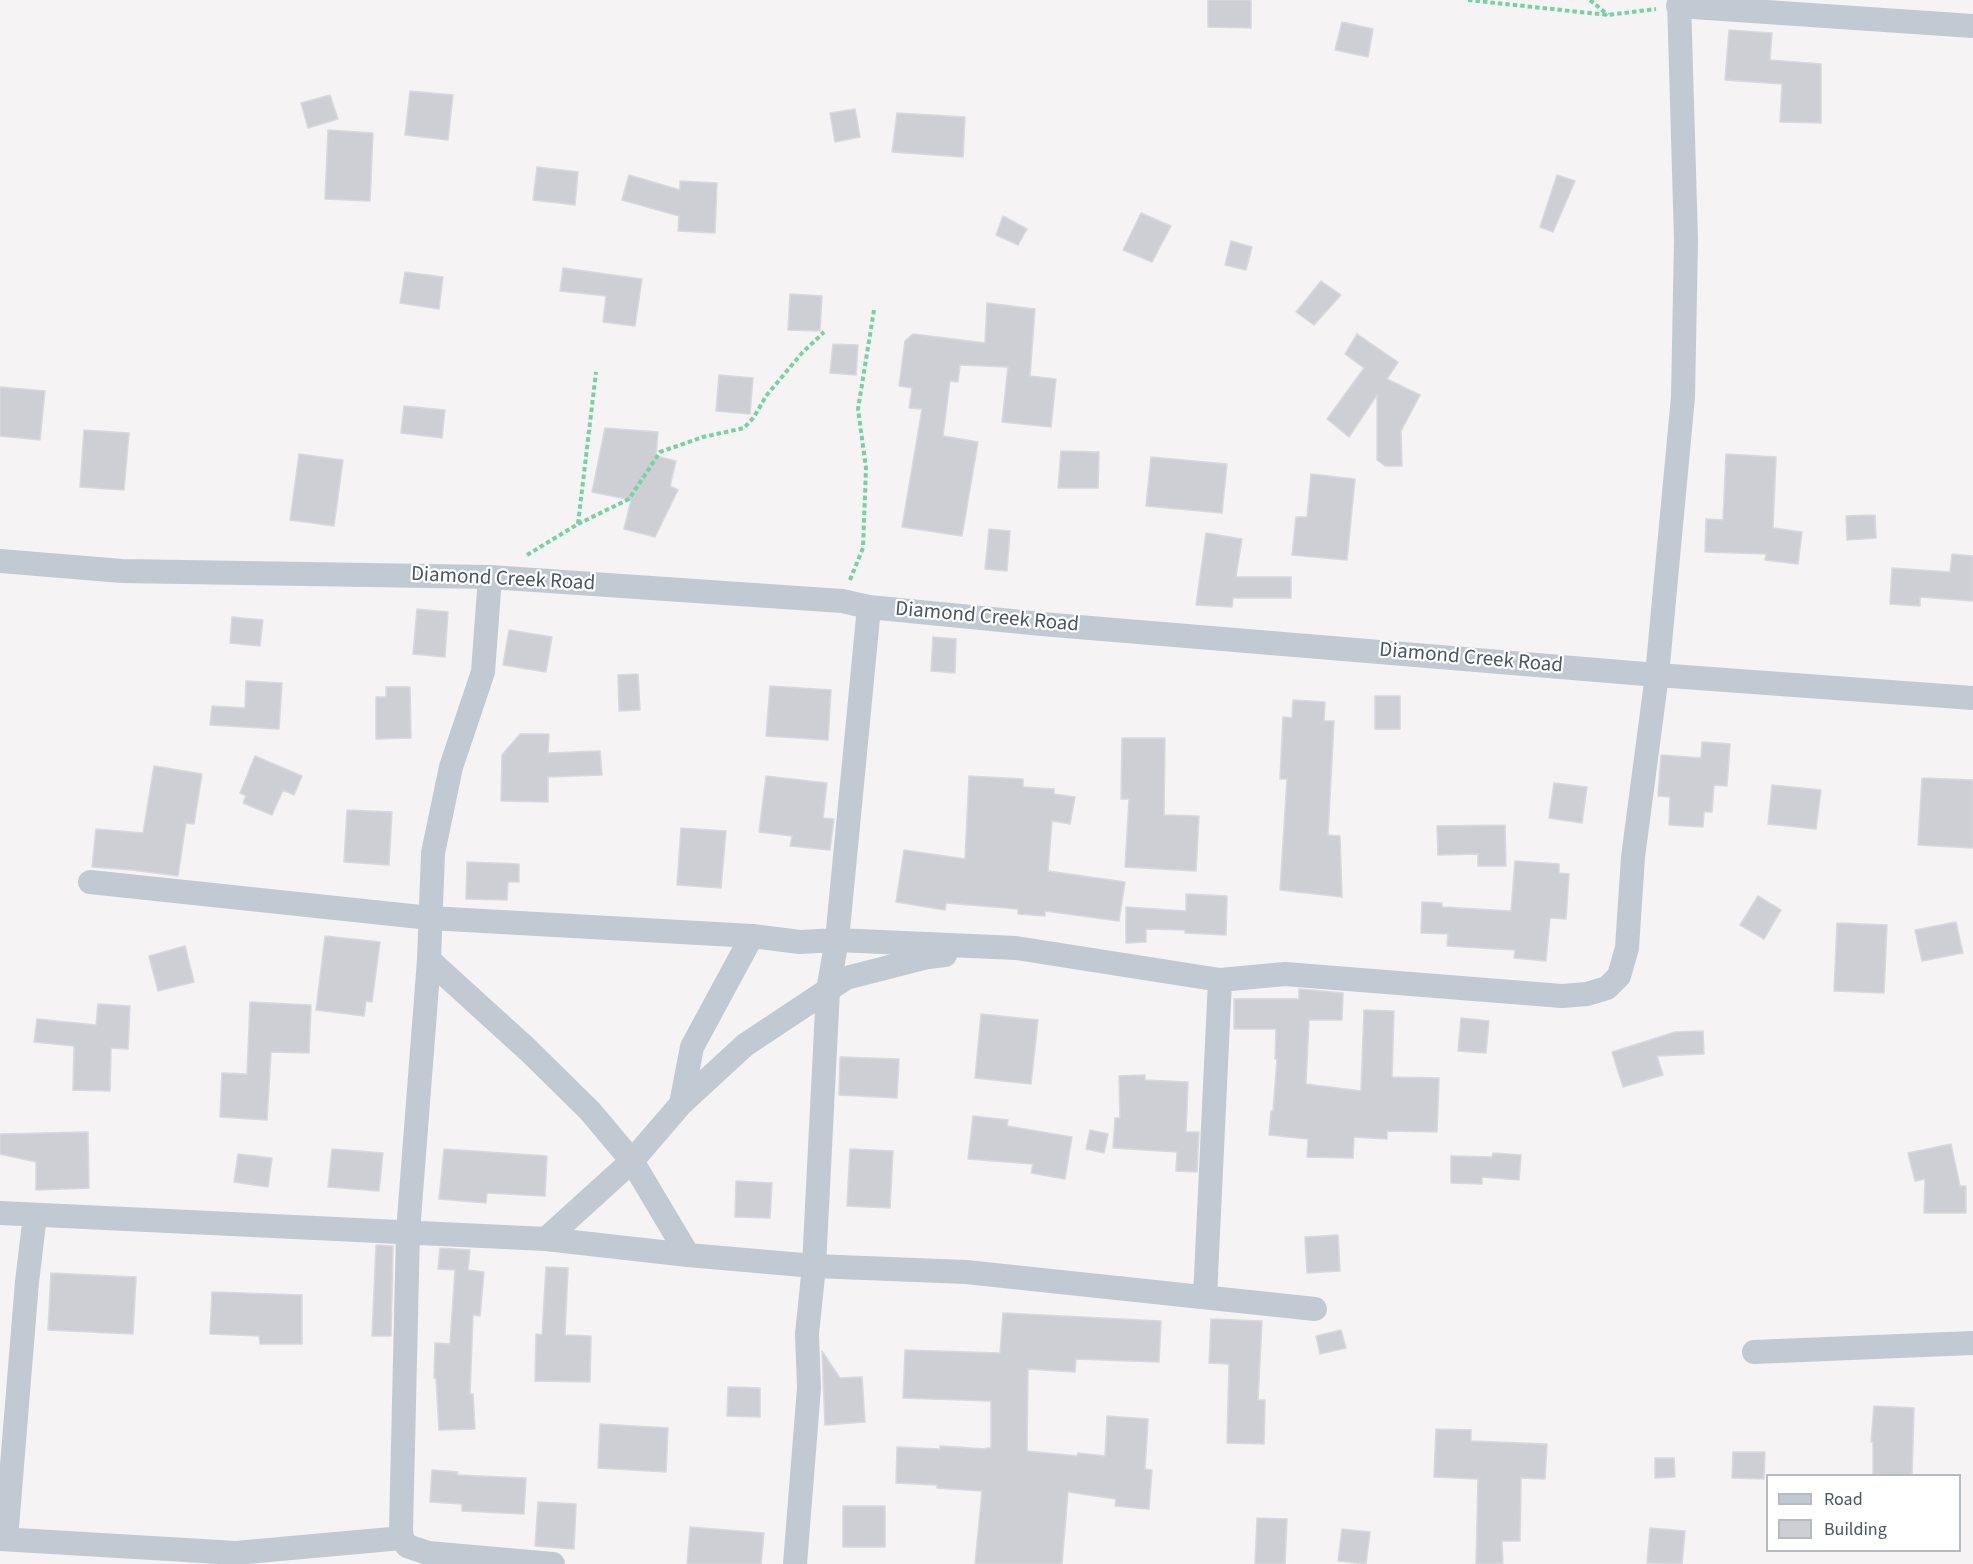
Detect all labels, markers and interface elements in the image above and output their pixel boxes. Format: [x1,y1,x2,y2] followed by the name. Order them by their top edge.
[410,563,596,597] street label: Diamond Creek Road
[894,597,1080,639] street label: Diamond Creek Road
[1378,638,1564,680] street label: Diamond Creek Road
[1766,1474,1961,1552] legend
[1824,1487,1863,1512] text: Road
[1824,1517,1887,1542] text: Building

